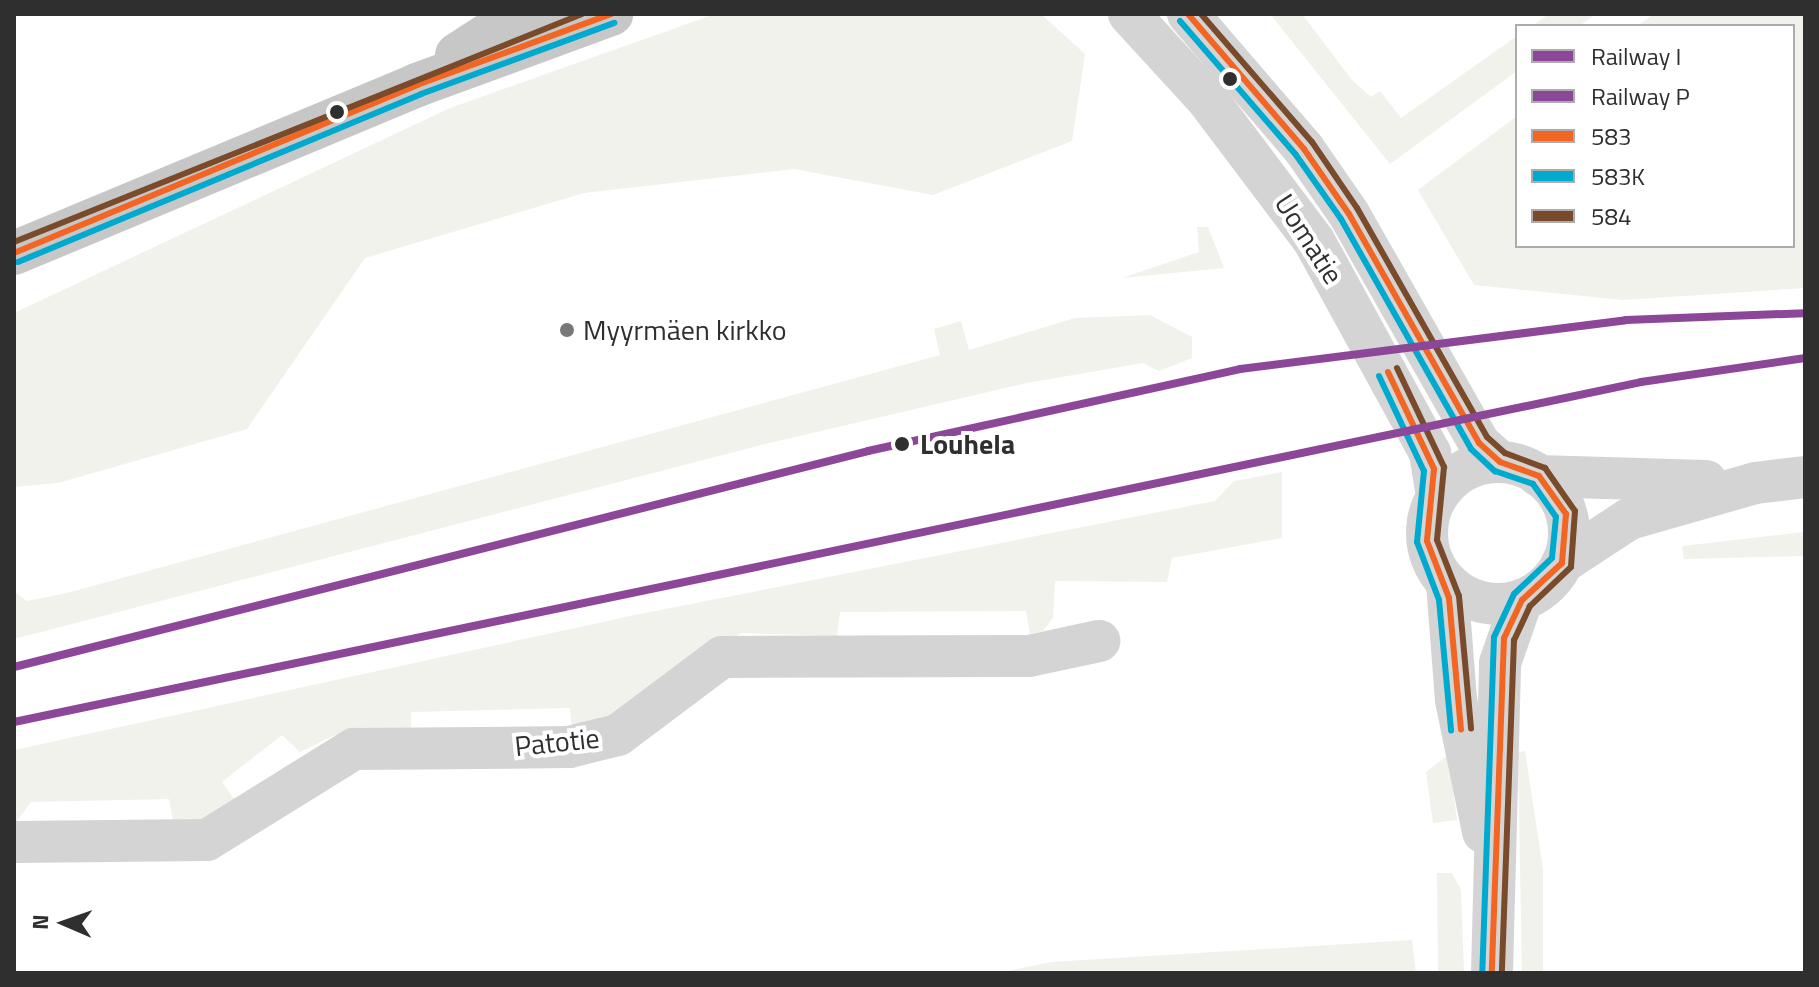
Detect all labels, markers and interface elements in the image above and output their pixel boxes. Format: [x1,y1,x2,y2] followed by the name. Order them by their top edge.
[1515,24,1795,248] legend
[1591,38,1681,74] text: Railway I
[1222,71,1238,87] unlabelled marker
[1591,78,1690,114] text: Railway P
[329,104,345,120] unlabelled marker
[1591,118,1631,154] text: 583
[1591,158,1645,194] text: 583K
[1268,188,1350,290] street label: Uomatie
[1591,198,1631,234] text: 584
[583,313,787,347] place label: Myyrmäen kirkko
[558,321,576,339] marker: Myyrmäen kirkko
[920,427,1015,461] place label: Louhela
[891,433,913,455] marker: Louhela
[513,721,601,763] street label: Patotie
[24,883,104,963] north arrow
[23,914,57,930] text: N

